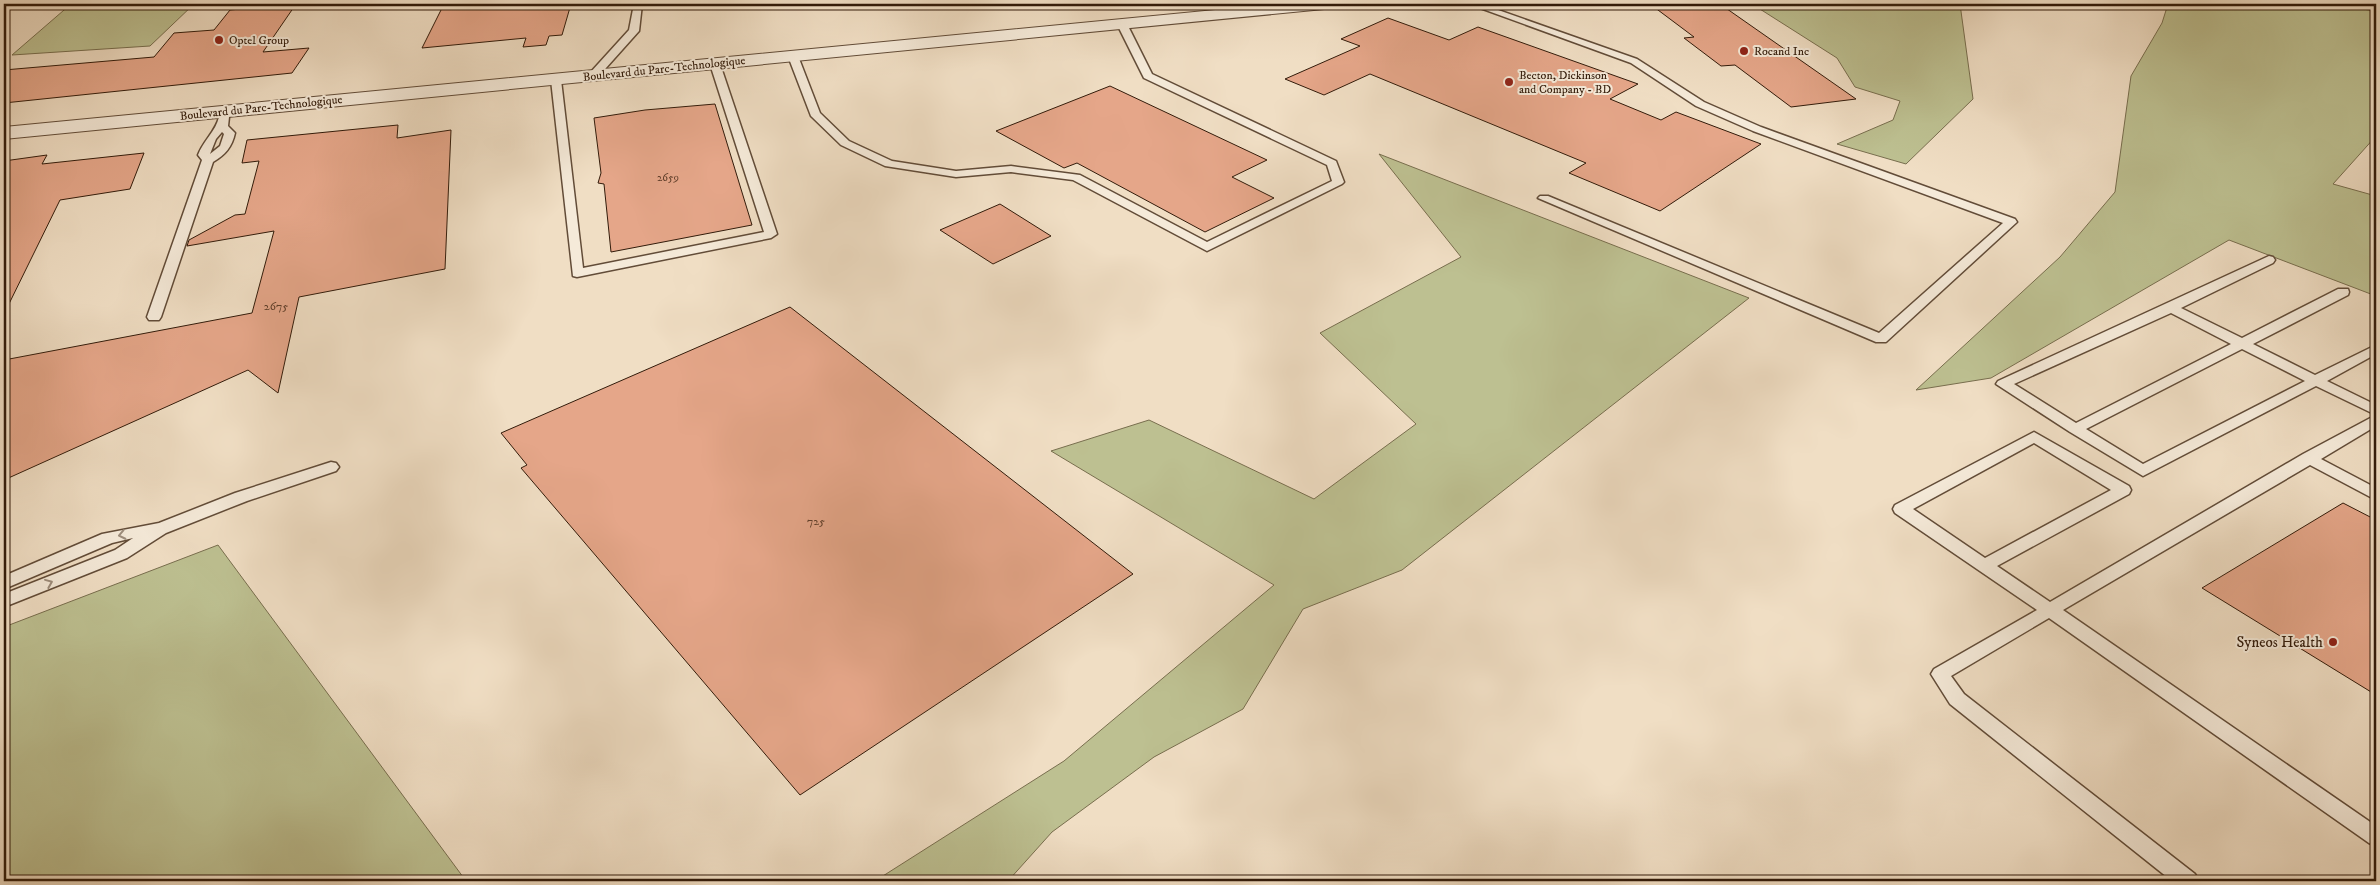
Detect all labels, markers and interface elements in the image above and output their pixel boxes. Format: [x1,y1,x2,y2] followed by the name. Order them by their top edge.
[229,33,289,48] place label: Optel Group
[213,34,225,46] marker: Optel Group
[1754,44,1809,59] place label: Rocand Inc
[1738,45,1750,57] marker: Rocand Inc
[582,53,746,85] street label: Boulevard du Parc-Technologique
[1519,68,1611,97] place label: Becton, Dickinson and Company - BD
[1503,76,1515,88] marker: Becton, Dickinson and Company - BD
[179,92,343,124] street label: Boulevard du Parc-Technologique
[657,171,679,185] house number: 2659
[264,299,288,314] house number: 2675
[807,514,825,529] house number: 725
[117,529,126,540] one-way arrow
[44,579,53,589] one-way arrow
[2237,633,2323,652] place label: Syneos Health
[2327,636,2339,648] marker: Syneos Health

